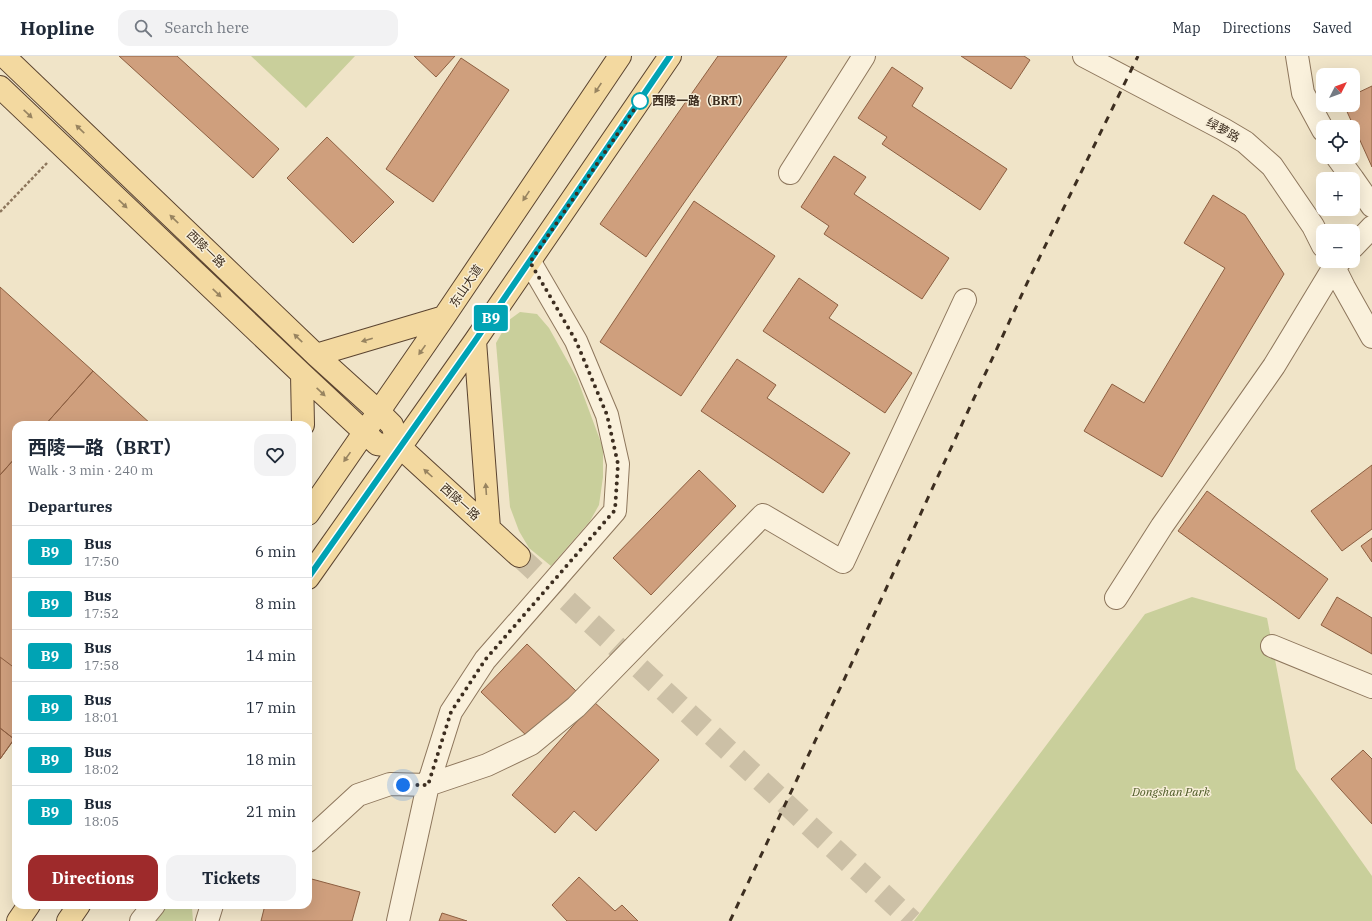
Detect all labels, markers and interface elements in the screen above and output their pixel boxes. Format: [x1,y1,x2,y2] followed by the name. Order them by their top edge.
[118,10,398,46] search box
[20,16,94,40] text: Hopline
[132,17,154,39] icon: search
[164,18,249,37] text: Search here
[1172,19,1201,37] text: Map
[1223,19,1291,37] text: Directions
[1313,19,1352,37] text: Saved
[1316,68,1360,112] north arrow
[1316,68,1360,268] map controls
[594,83,602,94] one-way arrow
[631,92,649,110] marker: 西陵一路（BRT）
[652,93,750,108] place label: 西陵一路（BRT）
[23,109,33,119] one-way arrow
[1204,114,1243,145] street label: 绿萝路
[1316,120,1360,164] button: locate
[75,124,85,134] one-way arrow
[1316,172,1360,216] button: +
[522,191,530,201] one-way arrow
[118,199,127,208] one-way arrow
[169,214,179,224] one-way arrow
[1316,224,1360,268] button: −
[184,227,229,271] street label: 西陵一路
[446,262,485,310] street label: 东山大道
[212,289,222,298] one-way arrow
[473,305,509,331] line badge: B9
[482,309,500,327] text: B9
[294,334,303,343] one-way arrow
[360,337,372,343] one-way arrow
[418,345,426,356] one-way arrow
[316,388,326,397] one-way arrow
[254,434,296,476] button: heart
[28,435,182,459] text: 西陵一路（BRT）
[343,452,351,462] one-way arrow
[28,462,153,479] text: Walk · 3 min · 240 m
[423,469,433,478] one-way arrow
[437,480,483,523] street label: 西陵一路
[482,483,489,495] one-way arrow
[28,497,112,516] text: Departures
[84,534,112,553] text: Bus
[255,542,296,561] text: 6 min
[41,543,59,561] text: B9
[84,553,119,570] text: 17:50
[84,586,112,605] text: Bus
[255,594,296,613] text: 8 min
[41,595,59,613] text: B9
[84,605,119,622] text: 17:52
[84,638,112,657] text: Bus
[246,646,296,665] text: 14 min
[41,647,59,665] text: B9
[84,657,119,674] text: 17:58
[84,690,112,709] text: Bus
[246,698,296,717] text: 17 min
[41,699,59,717] text: B9
[84,709,119,726] text: 18:01
[84,742,112,761] text: Bus
[246,750,296,769] text: 18 min
[41,751,59,769] text: B9
[84,761,119,778] text: 18:02
[393,775,413,795] your location
[1131,784,1211,799] park label: Dongshan Park
[84,794,112,813] text: Bus
[246,802,296,821] text: 21 min
[41,803,59,821] text: B9
[84,813,119,830] text: 18:05
[28,855,158,901] button: Directions
[166,855,296,901] button: Tickets

